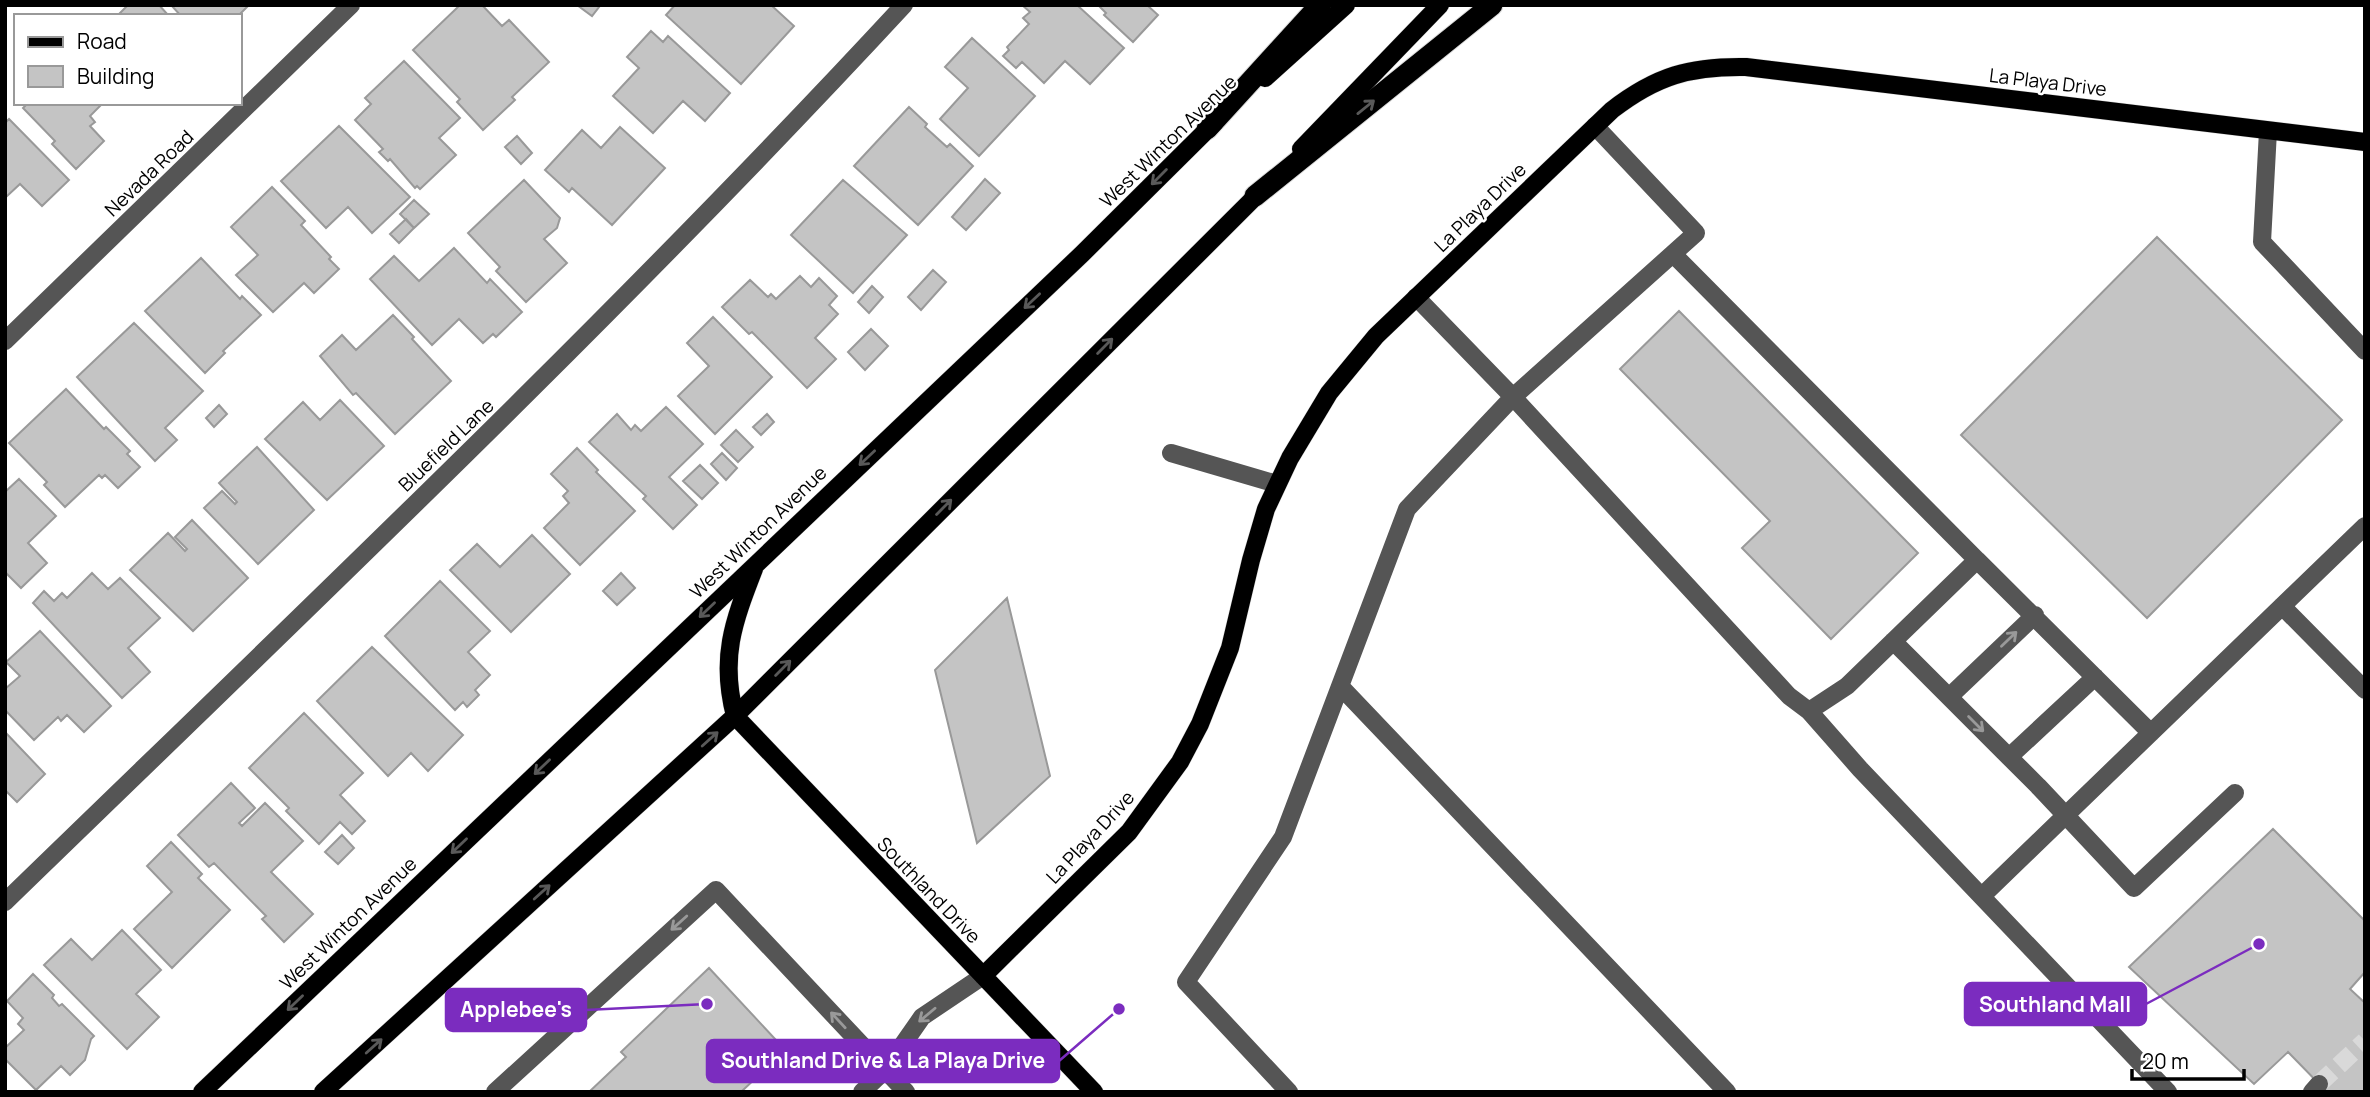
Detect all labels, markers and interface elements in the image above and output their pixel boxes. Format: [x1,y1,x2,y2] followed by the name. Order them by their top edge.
[14,14,242,105] legend
[77,27,127,55] text: Road
[77,62,154,90] text: Building
[1988,62,2108,102] street label: La Playa Drive
[1094,69,1242,213] street label: West Winton Avenue
[1356,100,1374,115] one-way arrow
[99,124,199,222] street label: Nevada Road
[1428,157,1532,257] street label: La Playa Drive
[1150,169,1167,186] one-way arrow
[1024,293,1041,310] one-way arrow
[1096,338,1113,355] one-way arrow
[393,393,499,497] street label: Bluefield Lane
[859,449,876,466] one-way arrow
[684,460,832,604] street label: West Winton Avenue
[935,499,952,516] one-way arrow
[699,601,716,618] one-way arrow
[2001,631,2018,648] one-way arrow
[774,660,791,677] one-way arrow
[1967,715,1984,732] one-way arrow
[701,731,719,747] one-way arrow
[534,758,551,775] one-way arrow
[1040,785,1140,889] street label: La Playa Drive
[871,831,987,949] street label: Southland Drive
[451,838,468,855] one-way arrow
[274,851,422,995] street label: West Winton Avenue
[533,884,550,901] one-way arrow
[671,915,688,932] one-way arrow
[1965,983,2146,1025] callout: Southland Mall
[446,989,586,1031] callout: Applebee's
[1979,990,2131,1018] text: Southland Mall
[287,995,304,1012] one-way arrow
[460,995,572,1023] text: Applebee's
[918,1007,936,1023] one-way arrow
[830,1012,847,1029] one-way arrow
[365,1038,383,1054] one-way arrow
[2132,1038,2244,1082] scale bar
[707,1040,1059,1082] callout: Southland Drive & La Playa Drive
[721,1046,1045,1074] text: Southland Drive & La Playa Drive
[2142,1047,2189,1075] text: 20 m

